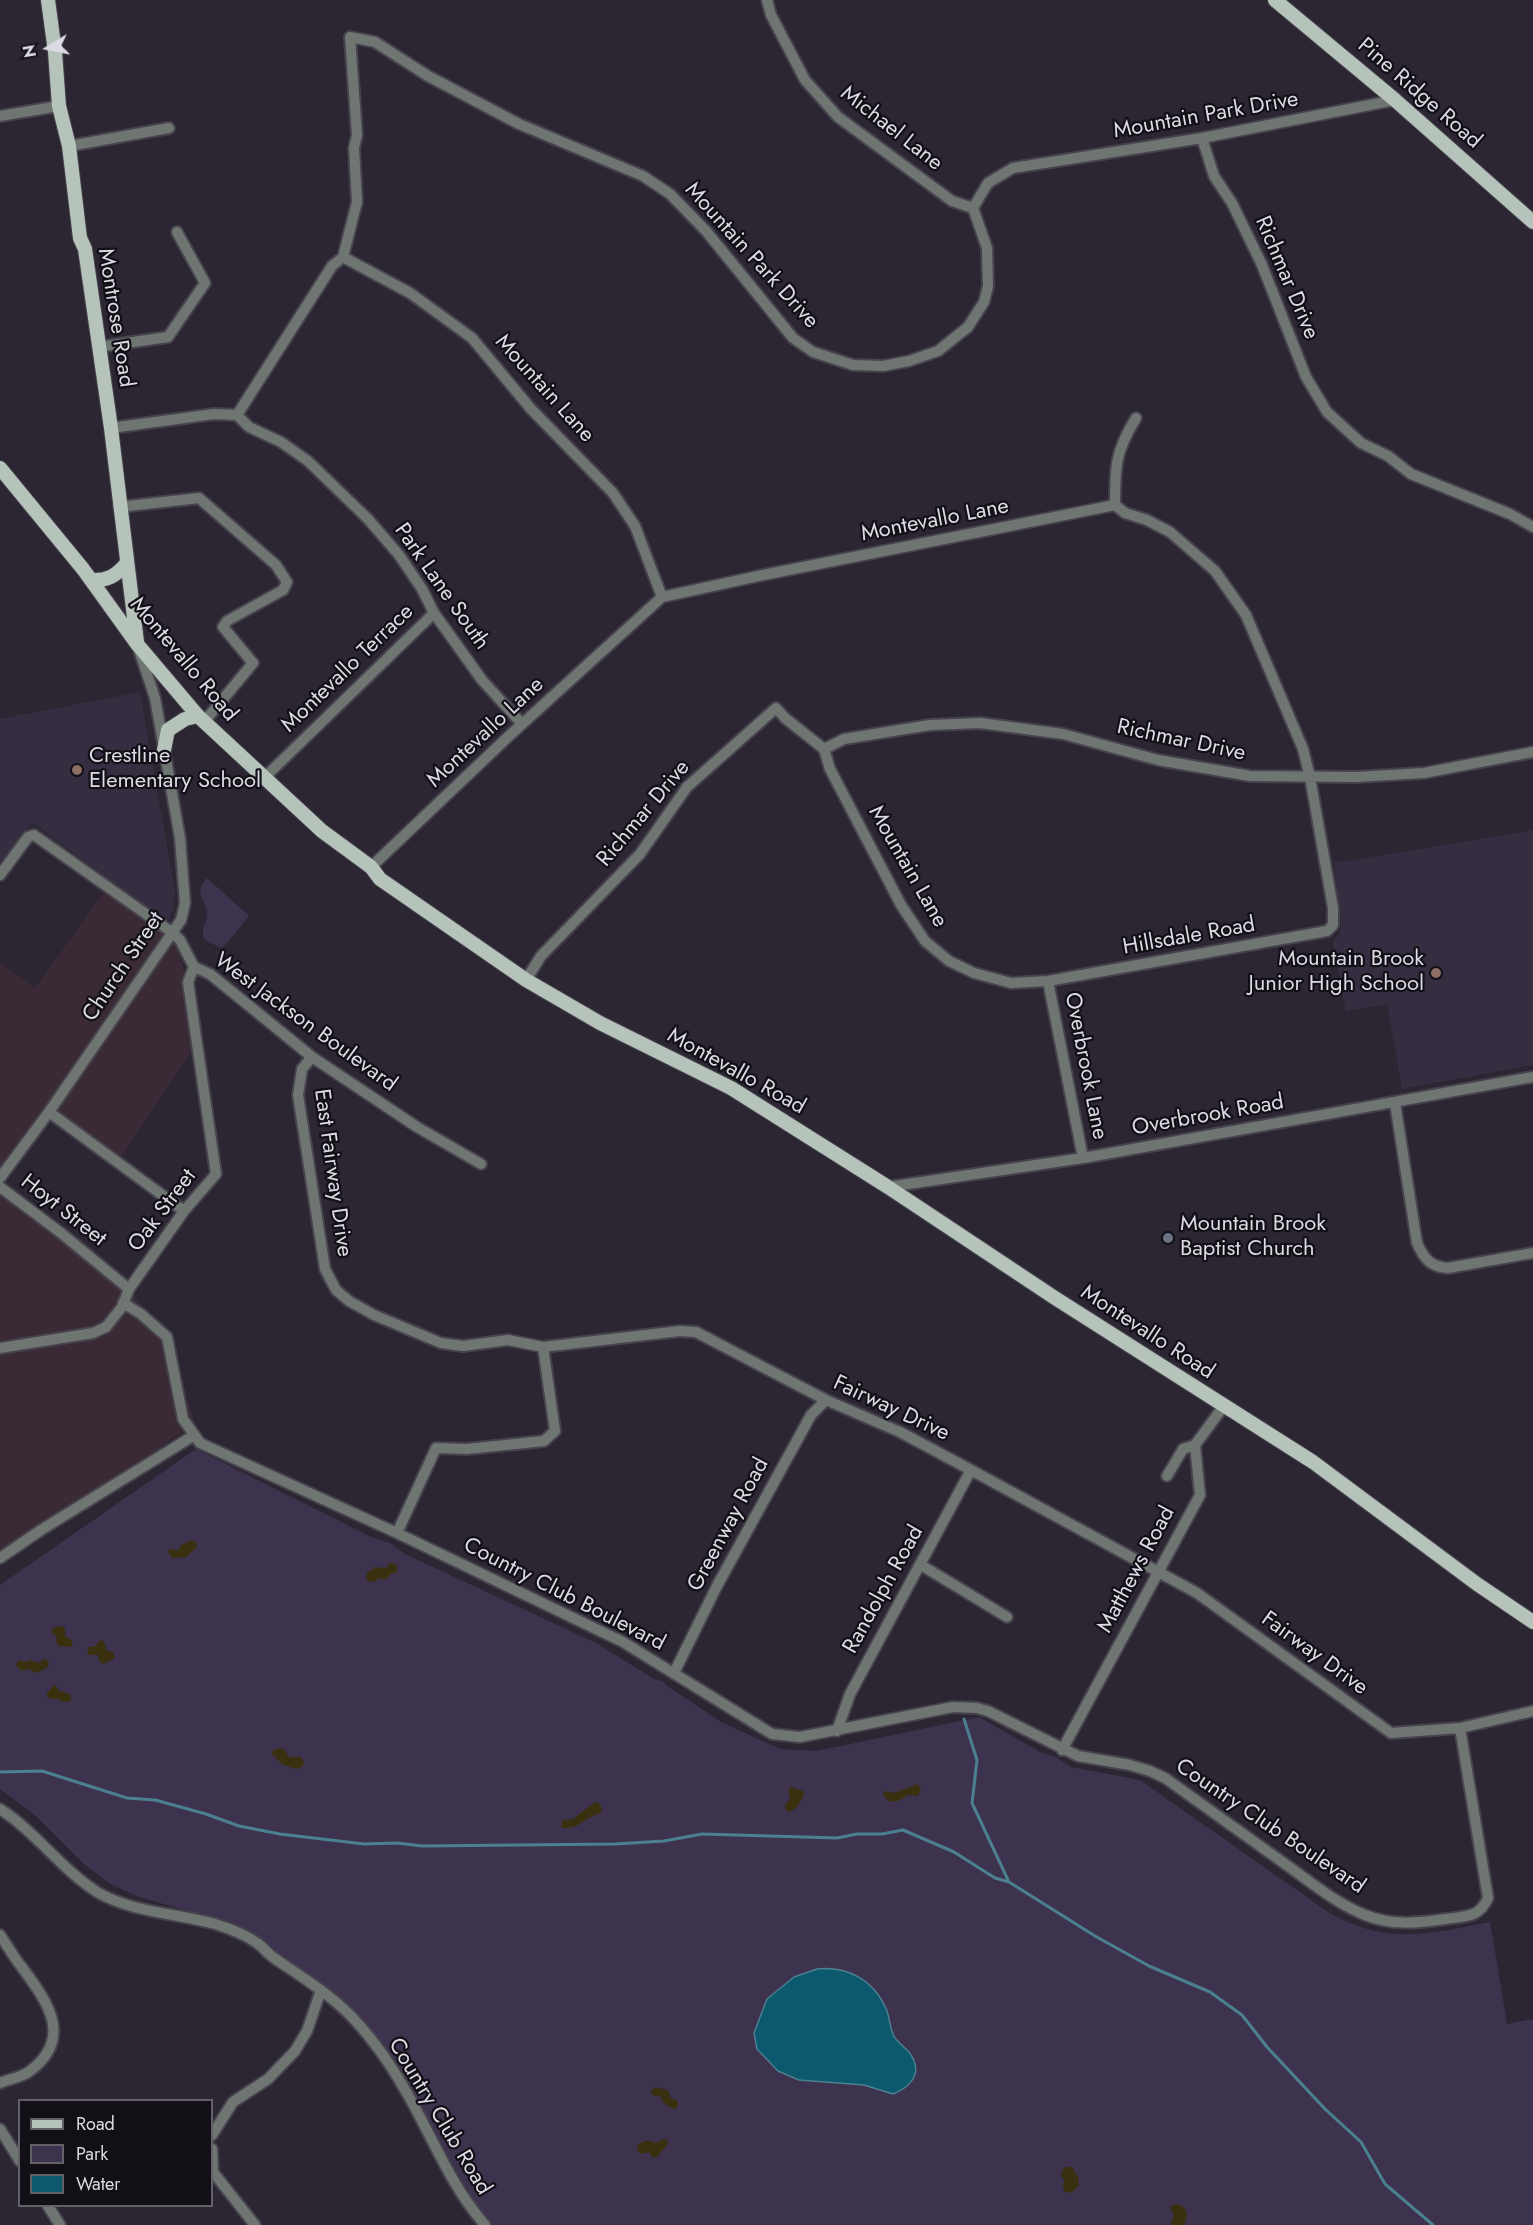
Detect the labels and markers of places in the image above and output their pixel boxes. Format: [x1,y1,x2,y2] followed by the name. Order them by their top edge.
[89,744,261,796] place label: Crestline Elementary School
[70,763,84,777] marker: Crestline Elementary School
[1248,947,1424,998] place label: Mountain Brook Junior High School
[1429,966,1443,980] marker: Mountain Brook Junior High School
[1180,1212,1326,1264] place label: Mountain Brook Baptist Church
[1161,1231,1175,1245] marker: Mountain Brook Baptist Church

